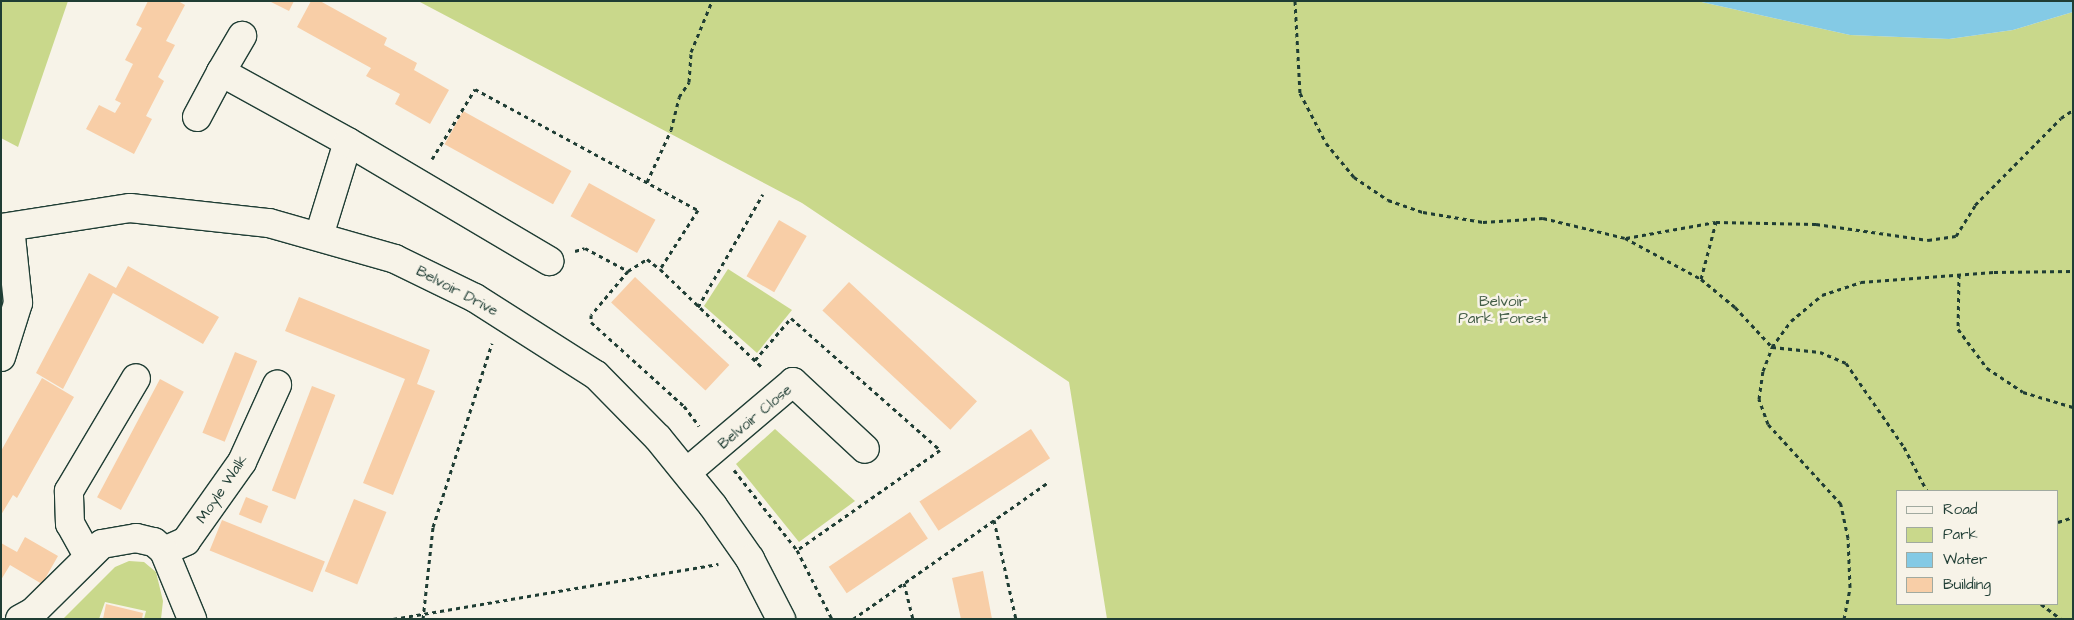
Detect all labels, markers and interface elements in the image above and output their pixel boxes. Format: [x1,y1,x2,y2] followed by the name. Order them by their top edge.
[413,262,501,320] street label: Belvoir Drive
[1458,292,1548,327] park label: Belvoir Park Forest
[714,381,796,453] street label: Belvoir Close
[192,451,252,527] street label: Moyle Walk
[1896,490,2059,605] legend
[1943,499,1977,520] text: Road
[1943,524,1978,545] text: Park
[1943,549,1987,570] text: Water
[1943,574,1991,595] text: Building

